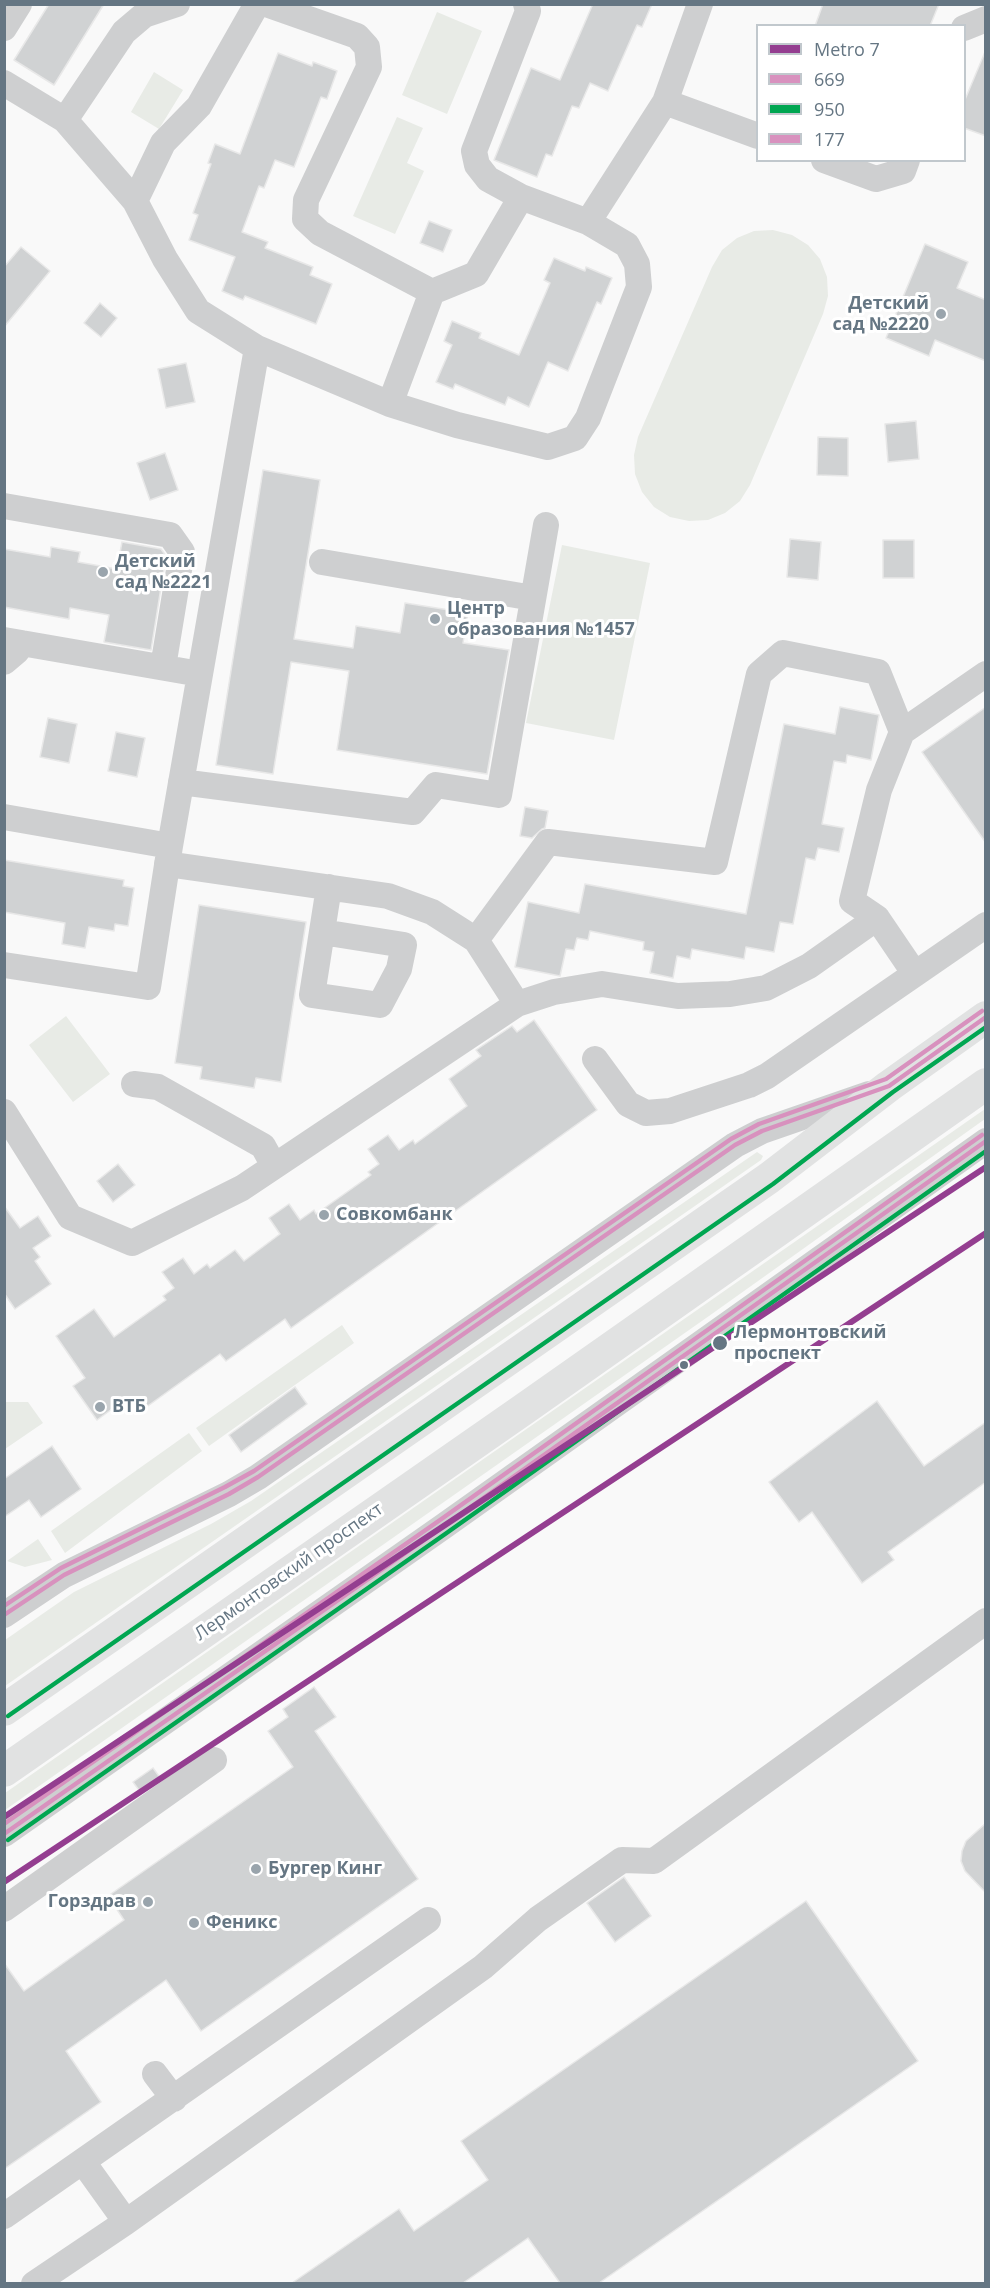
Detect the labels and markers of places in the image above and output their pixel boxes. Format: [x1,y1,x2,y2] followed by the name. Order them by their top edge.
[833,293,929,336] place label: Детский сад №2220
[934,307,948,321] marker: Детский сад №2220
[115,551,211,594] place label: Детский сад №2221
[96,565,110,579] marker: Детский сад №2221
[447,598,635,640] place label: Центр образования №1457
[428,612,442,626] marker: Центр образования №1457
[336,1204,453,1226] place label: Совкомбанк
[317,1208,331,1222] marker: Совкомбанк
[734,1322,886,1364] place label: Лермонтовский проспект
[711,1334,729,1352] marker: Лермонтовский проспект
[678,1359,690,1371] unlabelled marker
[112,1396,146,1418] place label: ВТБ
[93,1400,107,1414] marker: ВТБ
[268,1858,382,1880] place label: Бургер Кинг
[249,1862,263,1876] marker: Бургер Кинг
[48,1891,136,1913] place label: Горздрав
[141,1895,155,1909] marker: Горздрав
[206,1912,277,1934] place label: Феникс
[187,1916,201,1930] marker: Феникс

